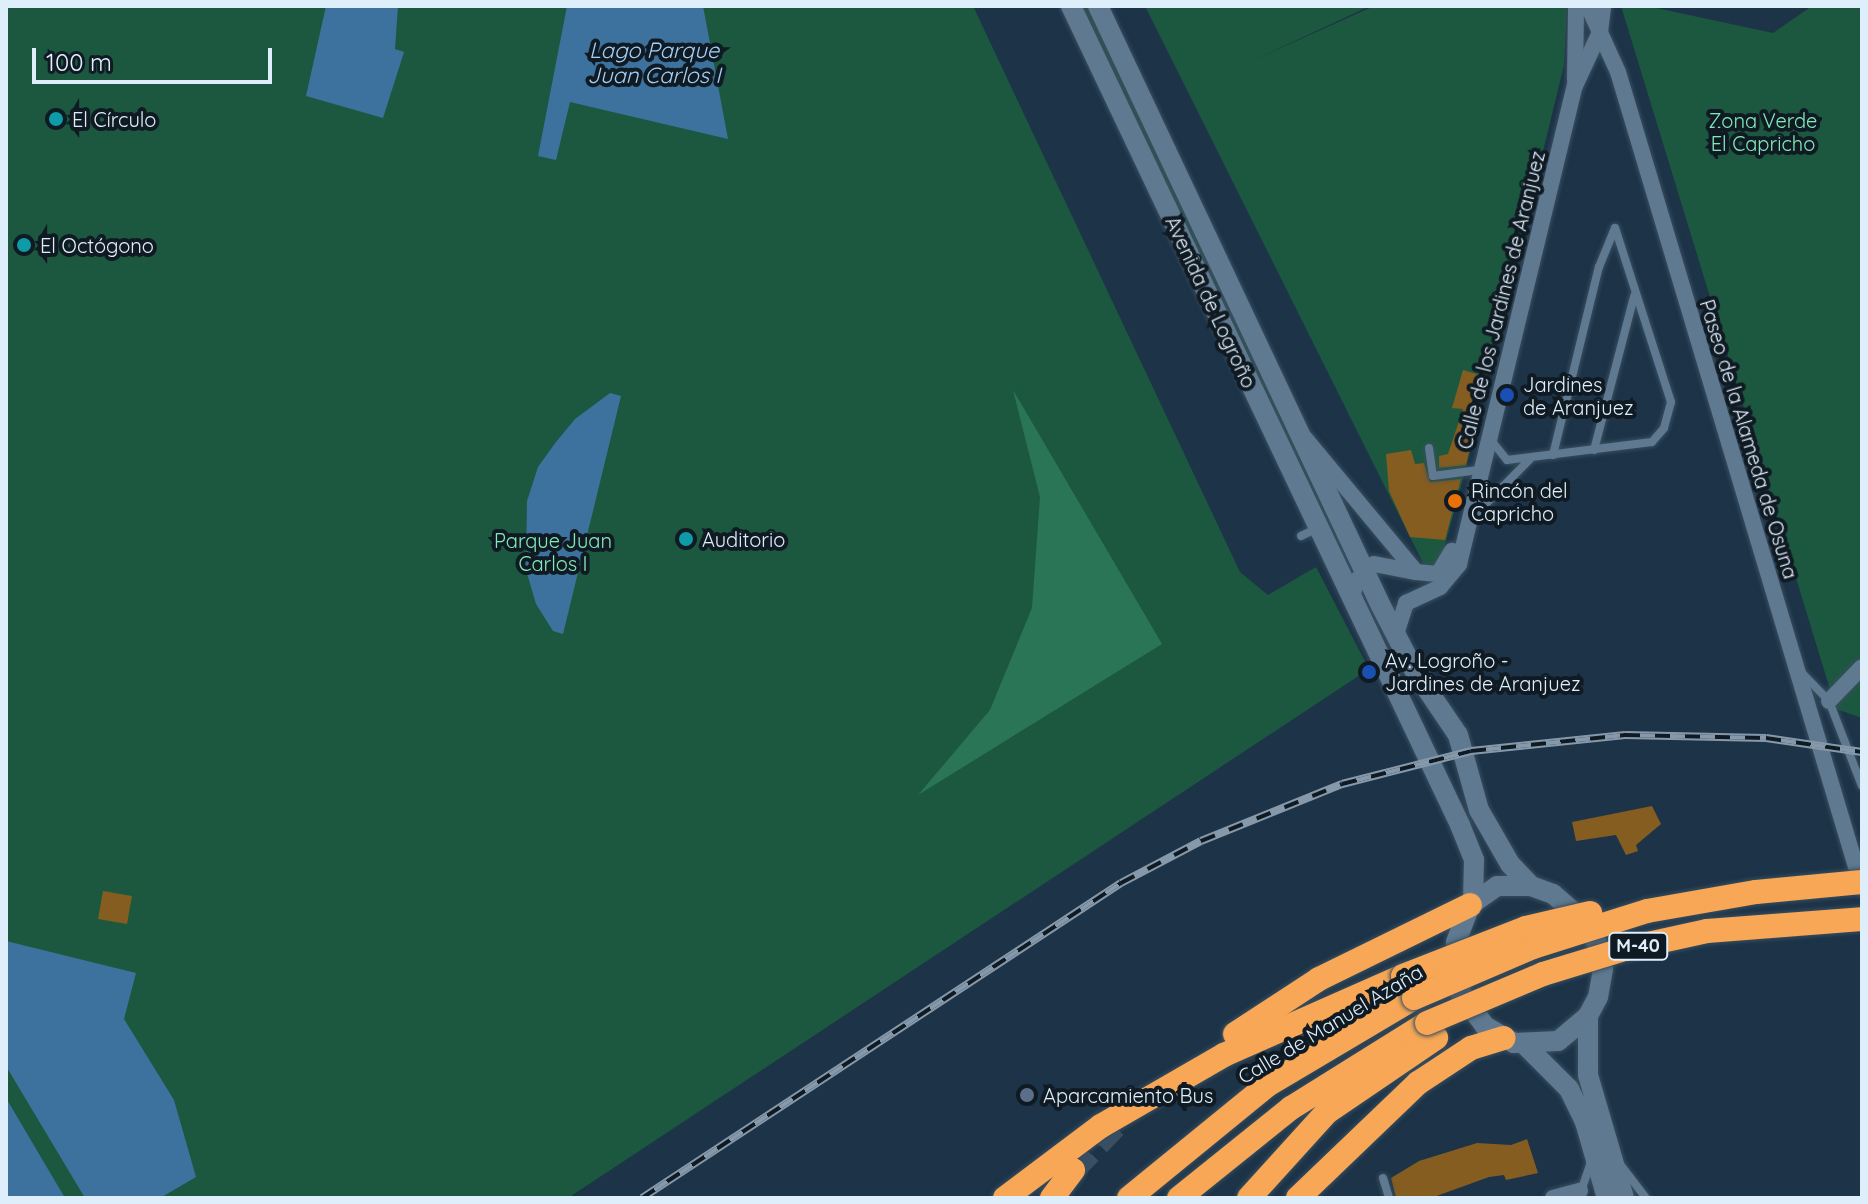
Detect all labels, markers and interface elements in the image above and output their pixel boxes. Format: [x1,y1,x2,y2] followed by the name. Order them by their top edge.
[36,32,276,82] scale bar
[587,37,721,88] water label: Lago Parque Juan Carlos I
[46,47,112,77] text: 100 m
[72,107,156,131] place label: El Círculo
[1709,109,1817,156] park label: Zona Verde El Capricho
[47,110,65,128] marker: El Círculo
[1452,148,1550,452] street label: Calle de los Jardines de Aranjuez
[1161,212,1261,392] street label: Avenida de Logroño
[40,233,154,257] place label: El Octógono
[15,236,33,254] marker: El Octógono
[1695,296,1803,582] street label: Paseo de la Alameda de Osuna
[1523,372,1634,419] place label: Jardines de Aranjuez
[1498,386,1516,404] marker: Jardines de Aranjuez
[1471,478,1568,525] place label: Rincón del Capricho
[1446,492,1464,510] marker: Rincón del Capricho
[702,527,785,551] place label: Auditorio
[494,529,612,576] park label: Parque Juan Carlos I
[677,530,695,548] marker: Auditorio
[1385,648,1581,695] place label: Av. Logroño - Jardines de Aranjuez
[1360,663,1378,681] marker: Av. Logroño - Jardines de Aranjuez
[1608,932,1668,960] road number: M-40
[1233,959,1427,1089] street label: Calle de Manuel Azaña
[1043,1083,1213,1107] place label: Aparcamiento Bus
[1018,1086,1036,1104] marker: Aparcamiento Bus

